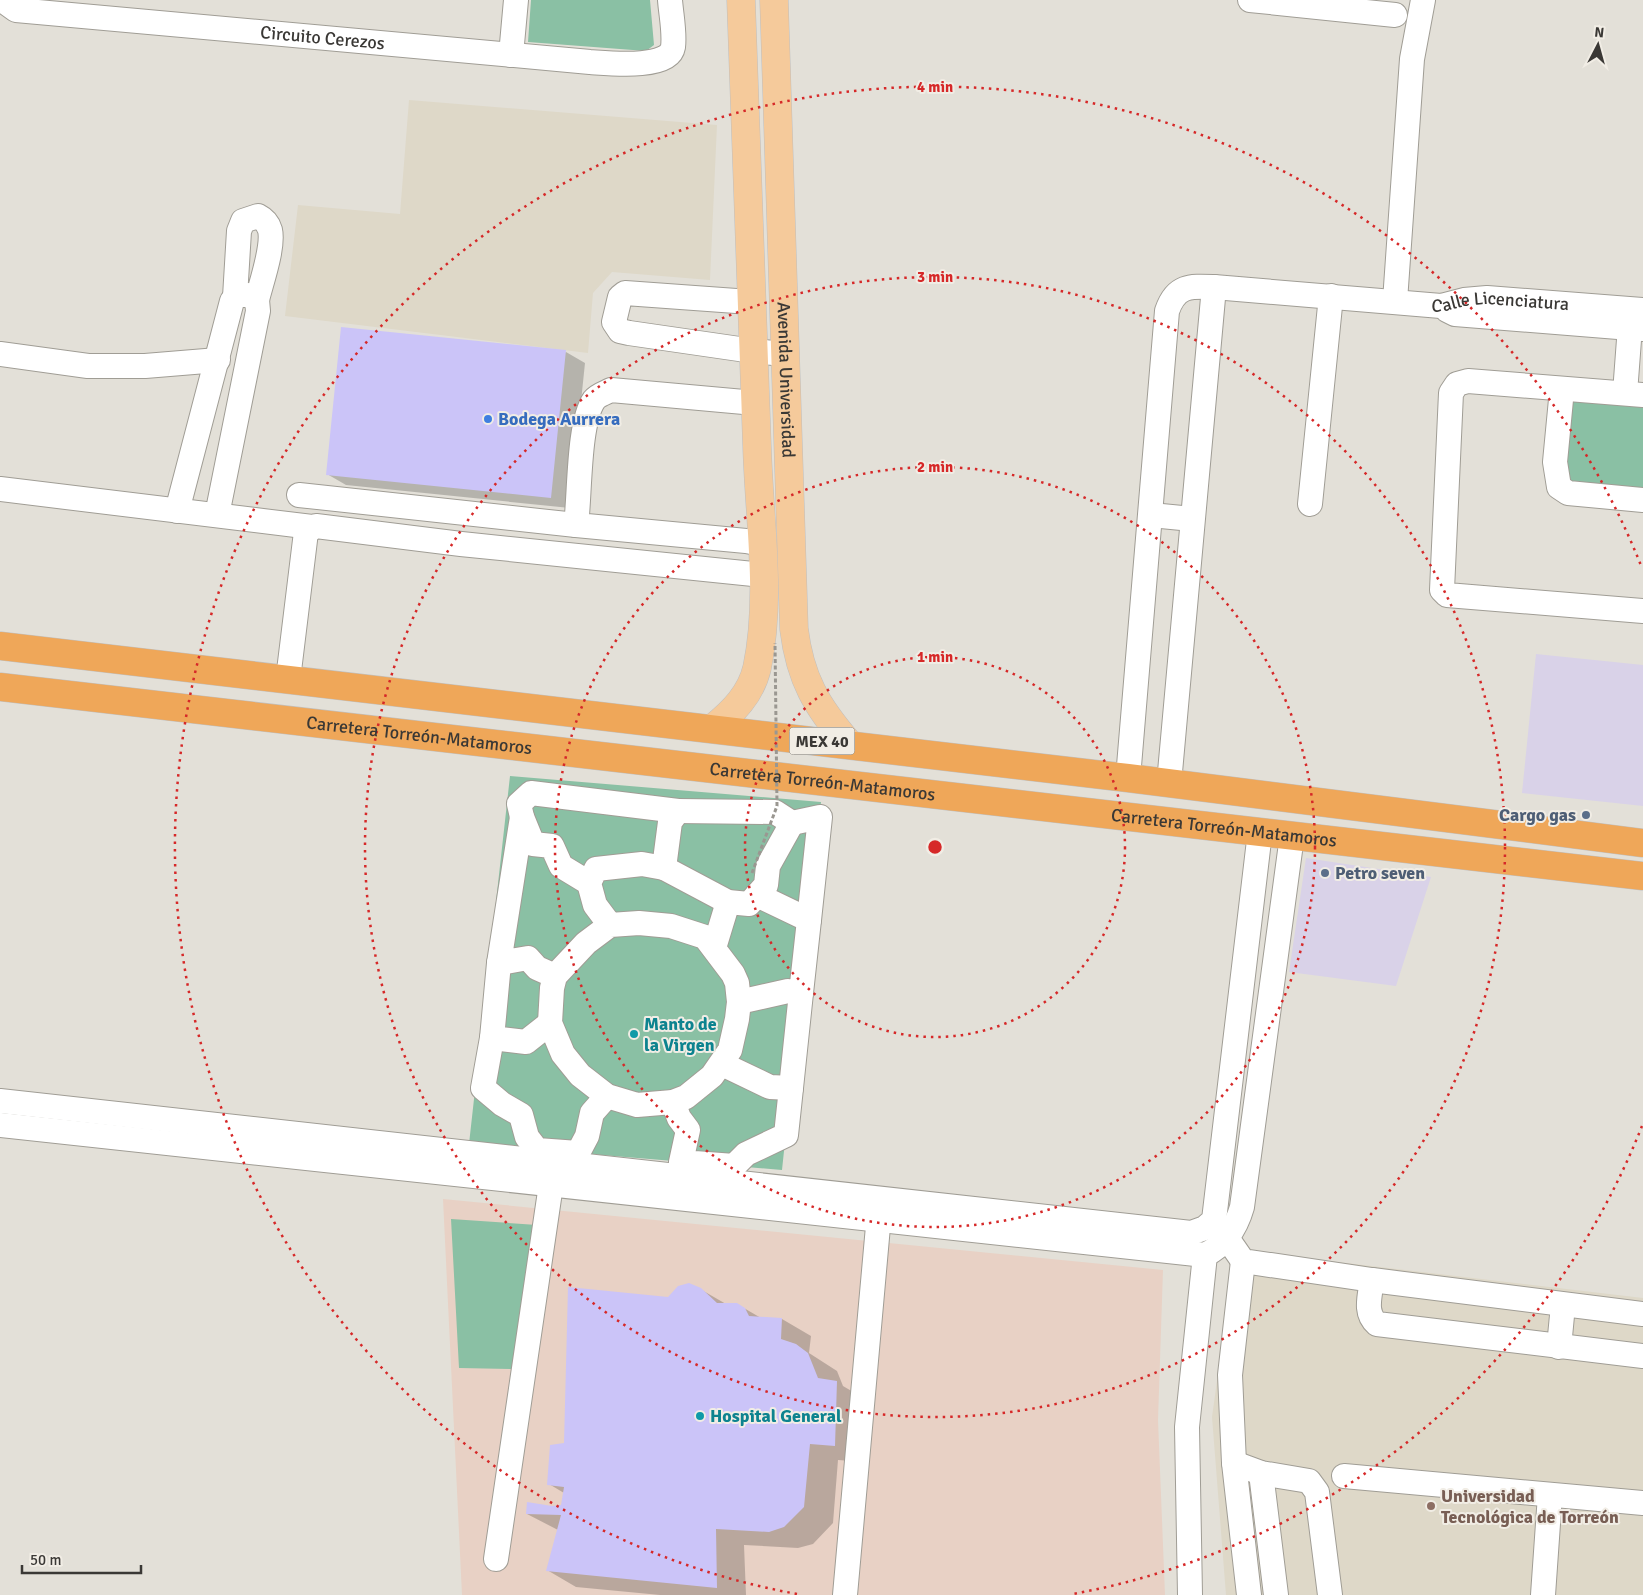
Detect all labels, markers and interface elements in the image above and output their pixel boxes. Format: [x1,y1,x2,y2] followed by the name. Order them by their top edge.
[1573,20,1623,70] north arrow
[259,21,386,54] street label: Circuito Cerezos
[1594,24,1605,42] text: N
[917,78,953,96] text: 4 min
[917,268,953,286] text: 3 min
[1431,287,1570,317] street label: Calle Licenciatura
[773,301,800,458] street label: Avenida Universidad
[498,408,620,430] place label: Bodega Aurrera
[482,413,494,425] marker: Bodega Aurrera
[917,458,953,476] text: 2 min
[917,648,953,666] text: 1 min
[305,711,533,759] street label: Carretera Torreón-Matamoros
[790,728,854,754] road number: MEX 40
[709,758,937,806] street label: Carretera Torreón-Matamoros
[1110,804,1338,852] street label: Carretera Torreón-Matamoros
[1499,804,1576,826] place label: Cargo gas
[1580,809,1592,821] marker: Cargo gas
[926,838,944,856] centre of rings
[1335,862,1425,884] place label: Petro seven
[1319,867,1331,879] marker: Petro seven
[644,1013,717,1056] place label: Manto de la Virgen
[628,1028,640,1040] marker: Manto de la Virgen
[710,1405,842,1427] place label: Hospital General
[694,1410,706,1422] marker: Hospital General
[1441,1485,1619,1528] place label: Universidad Tecnológica de Torreón
[1425,1500,1437,1512] marker: Universidad Tecnológica de Torreón
[22,1542,141,1574] scale bar
[30,1551,61,1569] text: 50 m

